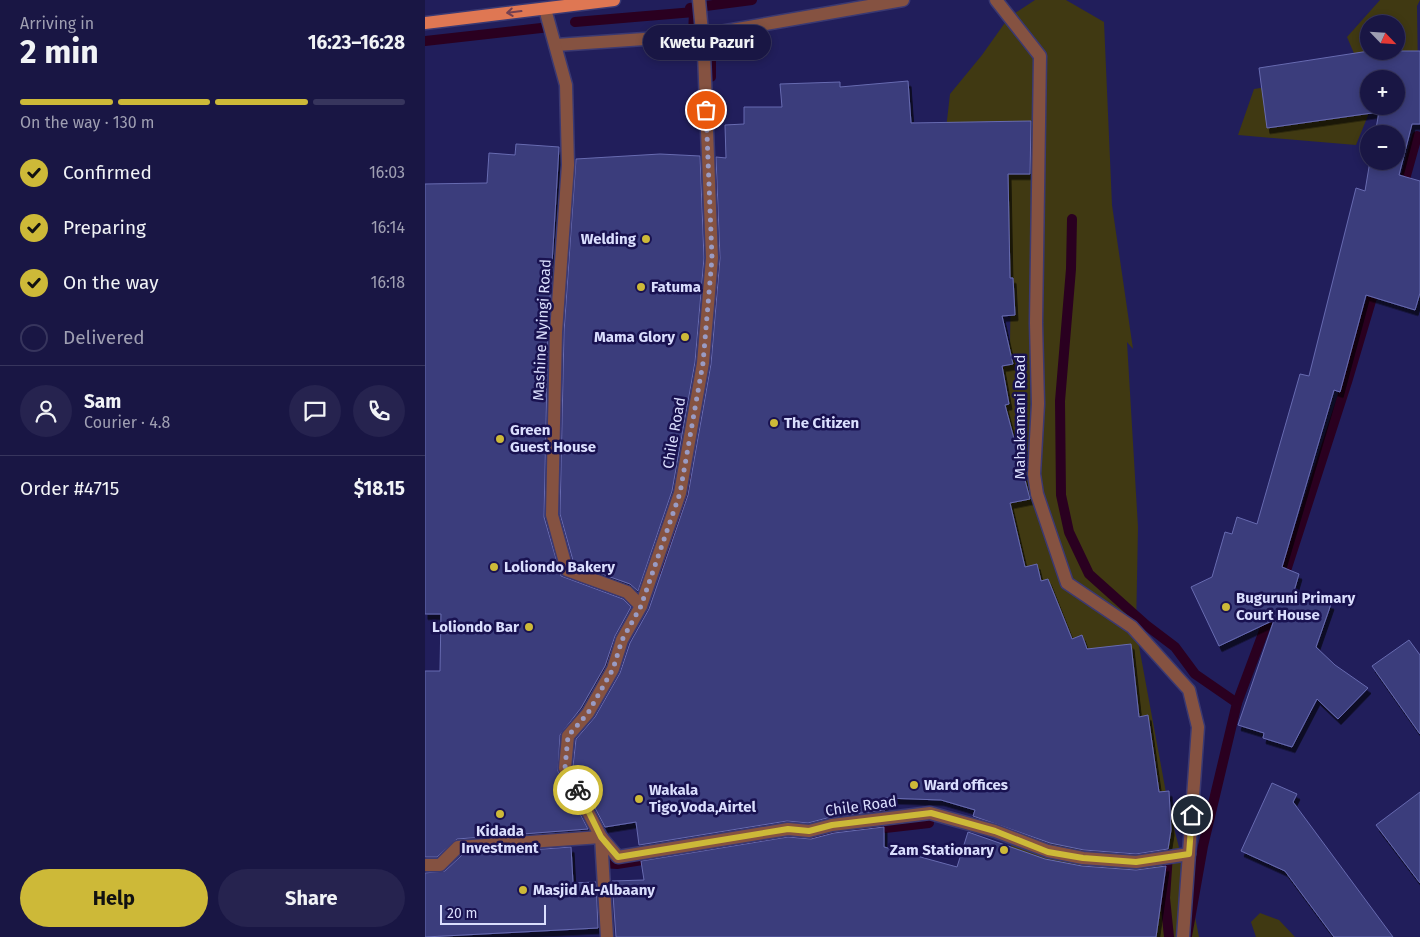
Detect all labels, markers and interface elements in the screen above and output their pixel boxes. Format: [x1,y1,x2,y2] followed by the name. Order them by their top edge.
[506,7,522,17] one-way arrow
[20,14,94,33] text: Arriving in
[1360,15,1405,60] north arrow
[1360,15,1405,170] map controls
[642,25,770,60] callout: Kwetu Pazuri
[308,31,405,54] text: 16:23–16:28
[20,33,99,71] text: 2 min
[660,33,754,52] text: Kwetu Pazuri
[1360,70,1405,115] button: +
[685,89,727,131] pin
[692,96,720,124] icon: bag
[20,113,155,132] text: On the way · 130 m
[1360,125,1405,170] button: −
[20,159,48,187] icon: check
[63,161,152,184] text: Confirmed
[369,163,405,182] text: 16:03
[20,214,48,242] icon: check
[63,216,146,239] text: Preparing
[371,218,405,237] text: 16:14
[581,230,637,248] place label: Welding
[640,233,652,245] marker: Welding
[529,259,555,401] street label: Mashine Nyingi Road
[20,269,48,297] icon: check
[63,271,159,294] text: On the way
[371,273,405,292] text: 16:18
[651,278,701,296] place label: Fatuma
[635,281,647,293] marker: Fatuma
[63,326,145,349] text: Delivered
[594,328,675,346] place label: Mama Glory
[679,331,691,343] marker: Mama Glory
[1011,355,1029,480] street label: Mahakamani Road
[20,385,72,437] button: person
[289,385,341,437] button: chat
[353,385,405,437] button: phone
[84,390,121,413] text: Sam
[659,396,689,470] street label: Chile Road
[84,413,170,432] text: Courier · 4.8
[784,414,859,432] place label: The Citizen
[768,417,780,429] marker: The Citizen
[510,421,596,456] place label: Green Guest House
[494,433,506,445] marker: Green Guest House
[20,477,119,500] text: Order #4715
[354,477,405,500] text: $18.15
[504,558,615,576] place label: Loliondo Bakery
[488,561,500,573] marker: Loliondo Bakery
[1236,589,1355,624] place label: Buguruni Primary Court House
[1220,601,1232,613] marker: Buguruni Primary Court House
[432,618,520,636] place label: Loliondo Bar
[523,621,535,633] marker: Loliondo Bar
[553,765,603,815] courier
[564,776,592,804] icon: bike
[924,776,1008,794] place label: Ward offices
[908,779,920,791] marker: Ward offices
[649,781,756,816] place label: Wakala Tigo,Voda,Airtel
[824,792,898,820] street label: Chile Road
[633,793,645,805] marker: Wakala Tigo,Voda,Airtel
[1171,794,1213,836] pin
[1178,801,1206,829] icon: home
[494,808,506,820] marker: Kidada Investment
[461,822,539,857] place label: Kidada Investment
[890,841,994,859] place label: Zam Stationary
[998,844,1010,856] marker: Zam Stationary
[20,869,208,927] button: Help
[218,869,405,927] button: Share
[533,881,655,899] place label: Masjid Al-Albaany
[517,884,529,896] marker: Masjid Al-Albaany
[440,902,546,925] scale bar
[447,905,477,922] text: 20 m

